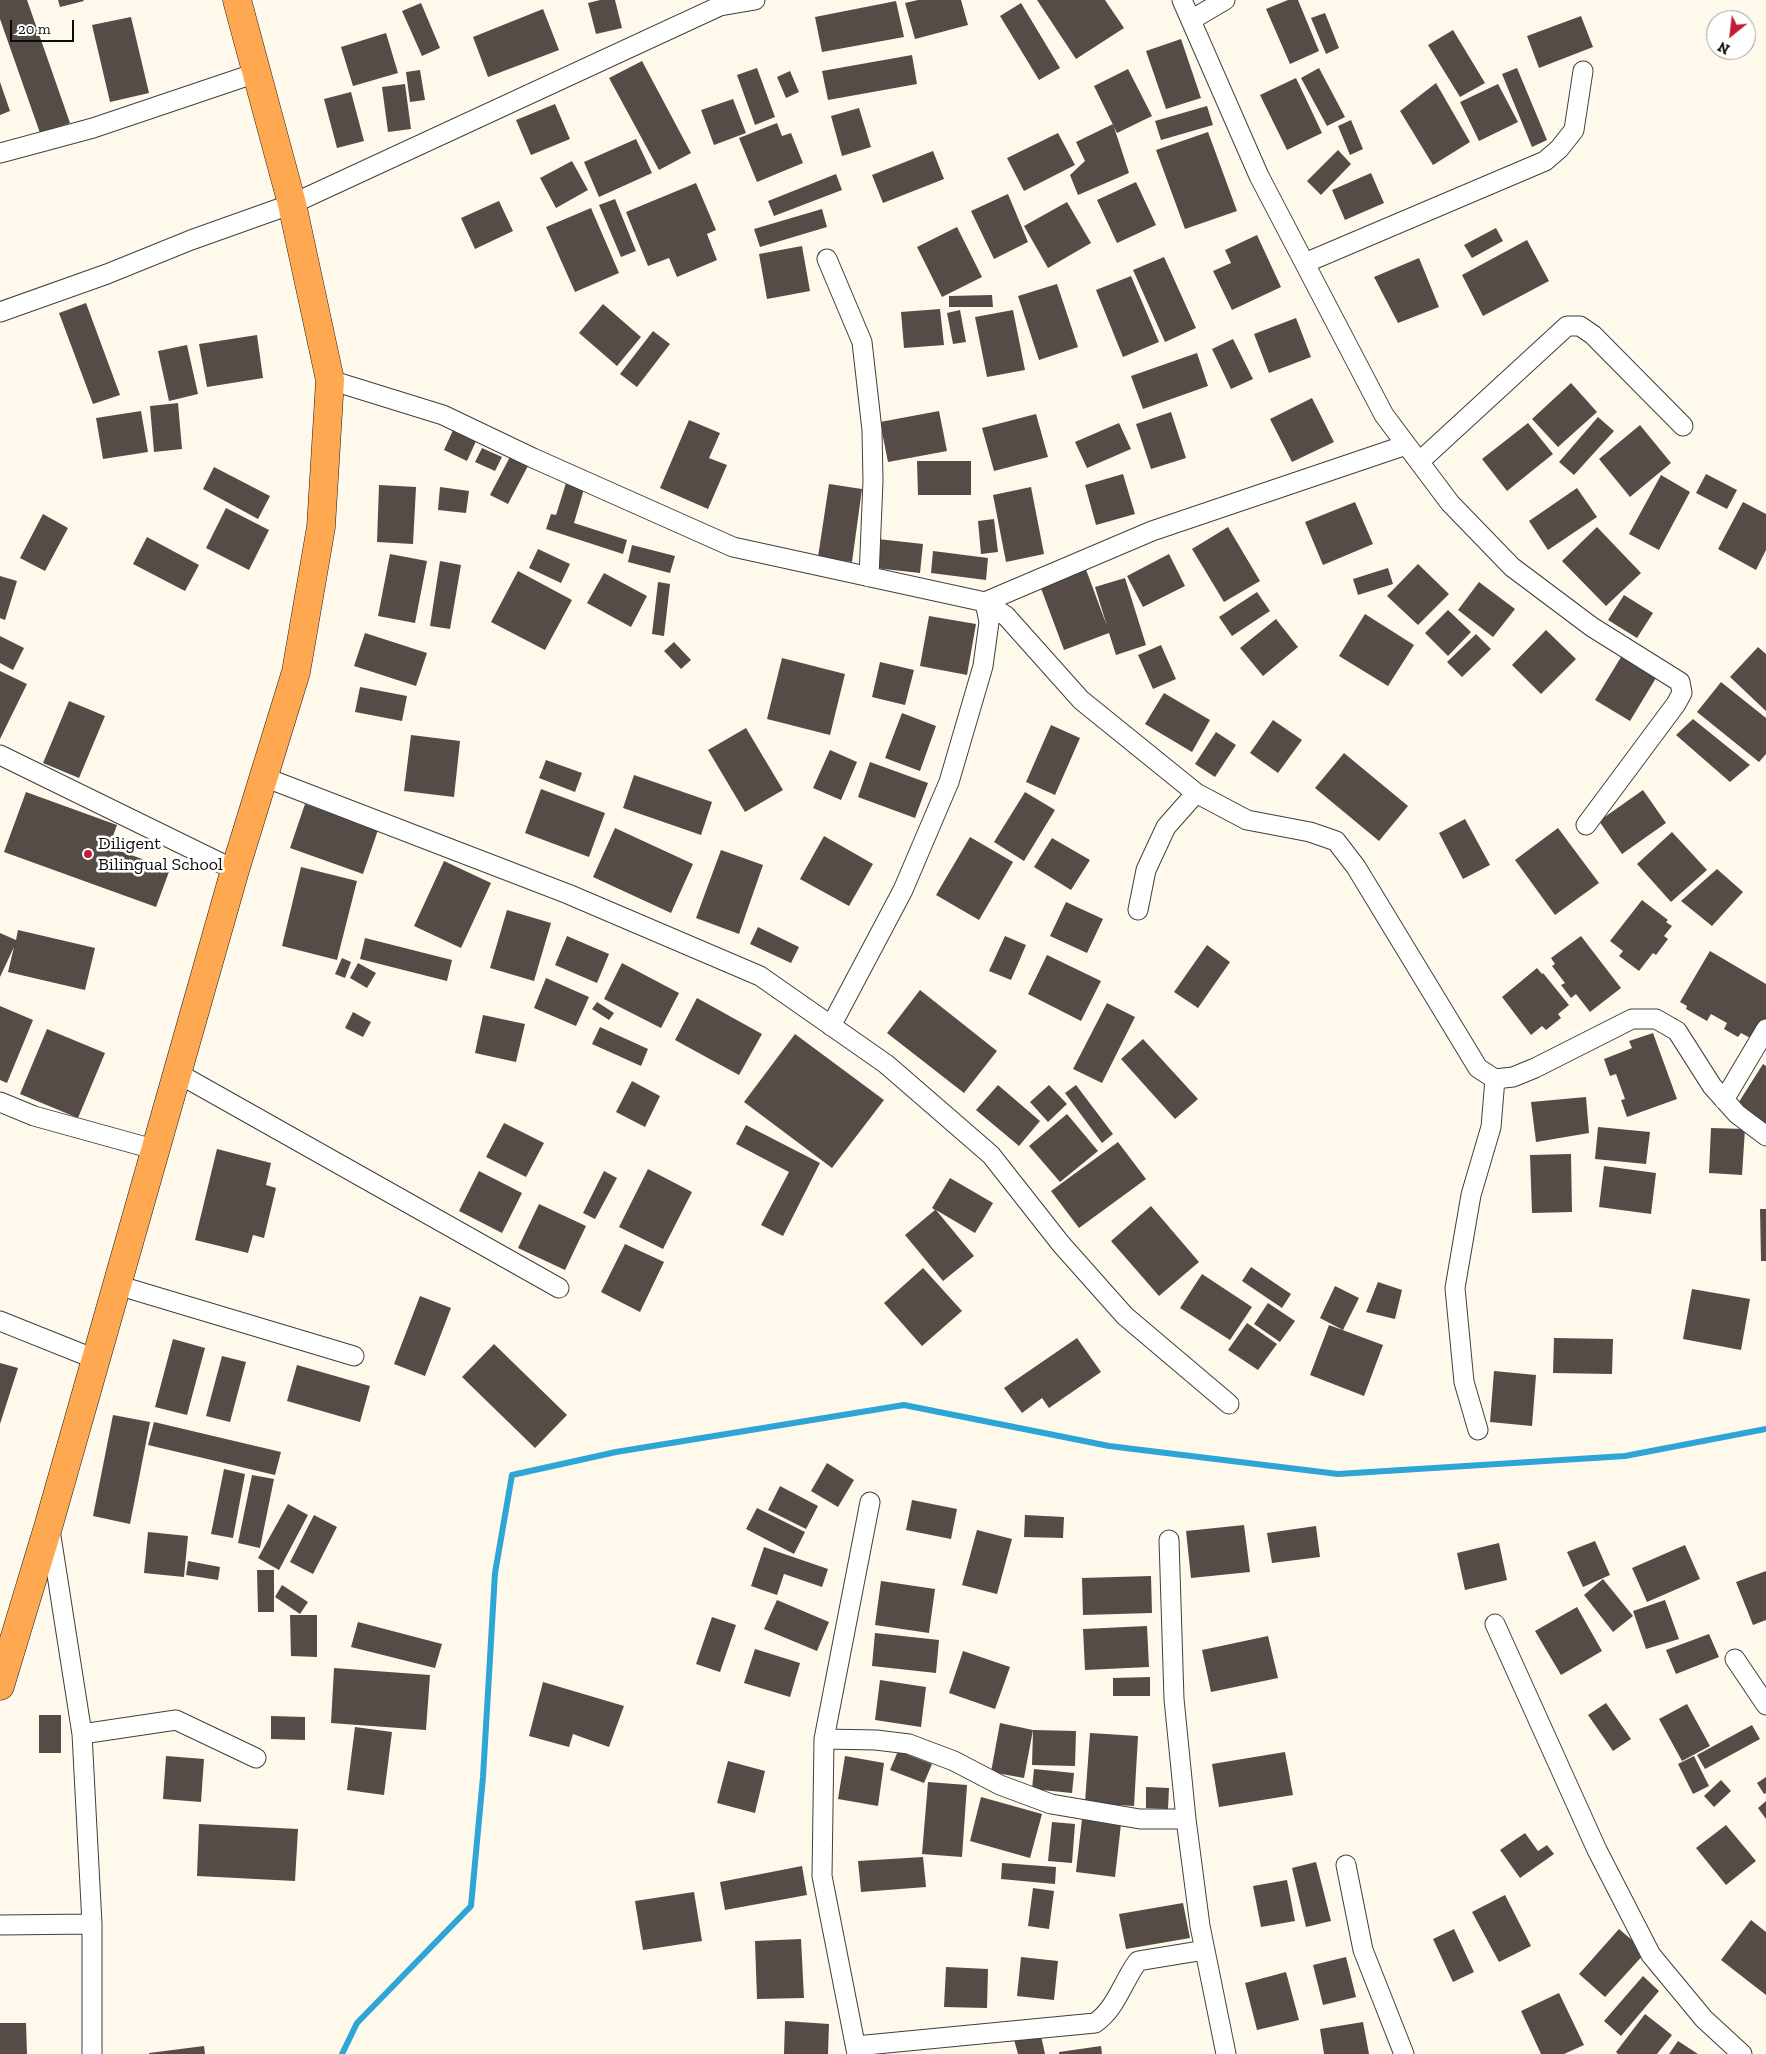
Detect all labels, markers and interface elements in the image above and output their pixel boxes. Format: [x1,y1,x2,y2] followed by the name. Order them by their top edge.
[12,10,76,42] scale bar
[1706,10,1756,60] north arrow
[18,20,51,38] text: 20 m
[1715,38,1733,58] text: N
[98,833,223,876] place label: Diligent Bilingual School
[82,848,94,860] marker: Diligent Bilingual School

